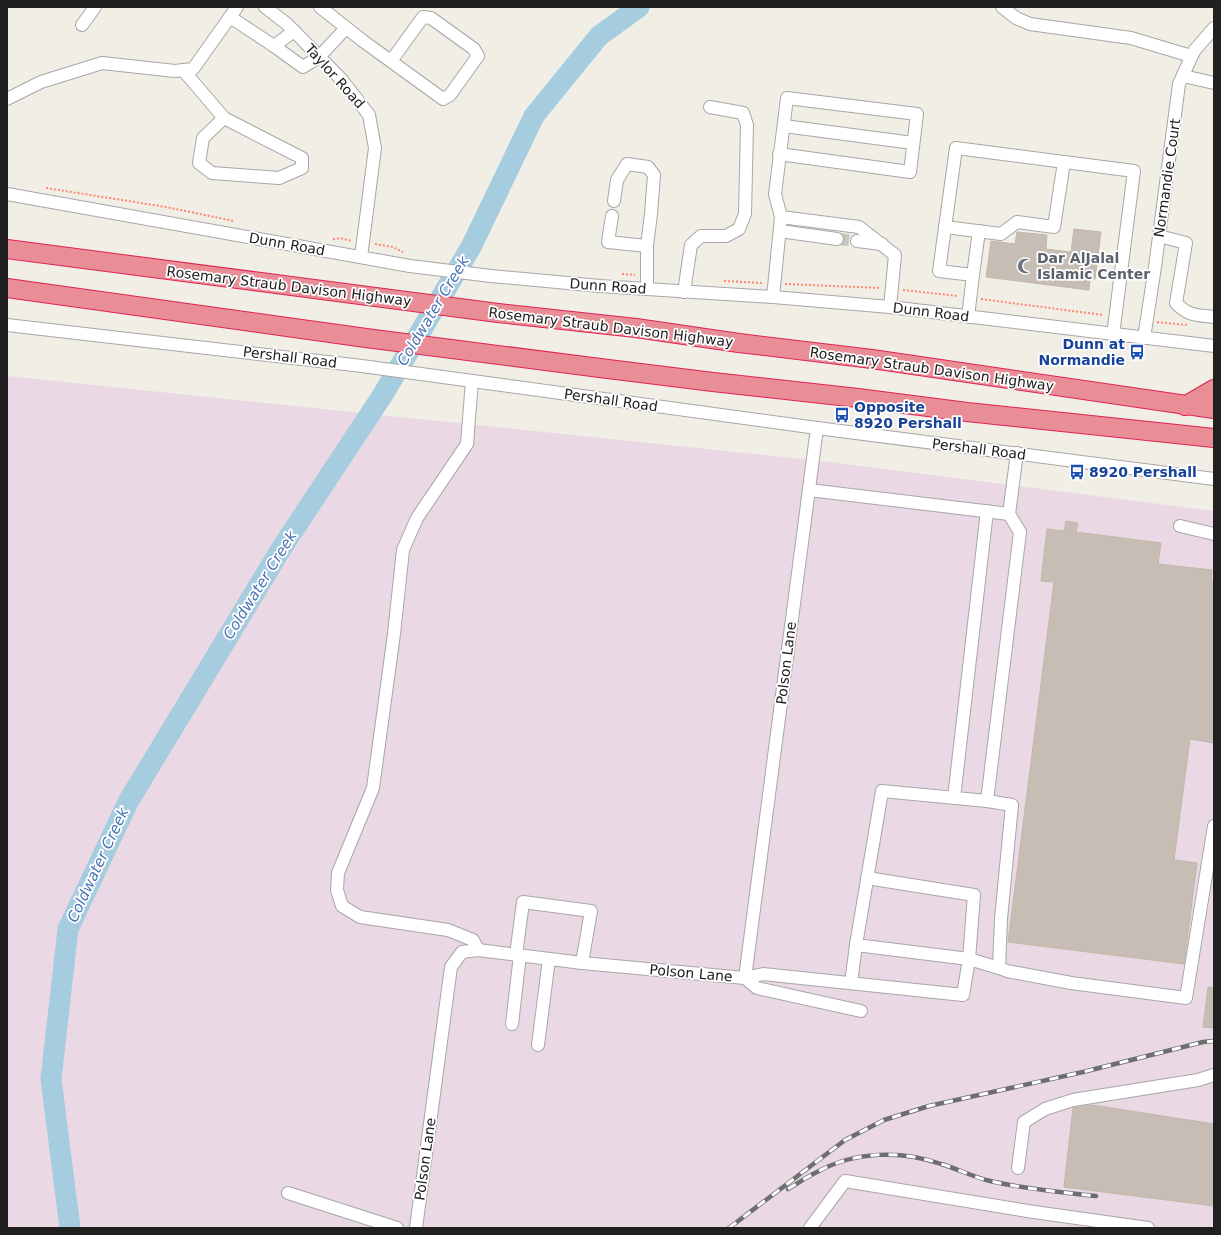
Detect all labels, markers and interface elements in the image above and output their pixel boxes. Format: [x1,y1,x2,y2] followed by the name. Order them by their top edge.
[301,40,368,111] street label: Taylor Road
[1151,117,1183,238] street label: Normandie Court
[248,229,326,259] street label: Dunn Road
[1037,250,1150,282] place label: Dar AlJalal Islamic Center
[393,252,473,369] water label: Coldwater Creek
[1016,257,1034,275] mosque icon: Dar AlJalal Islamic Center
[166,263,412,309] street label: Rosemary Straub Davison Highway
[569,275,647,297] street label: Dunn Road
[892,299,970,325] street label: Dunn Road
[488,304,734,350] street label: Rosemary Straub Davison Highway
[1038,336,1125,368] place label: Dunn at Normandie
[242,343,338,371] street label: Pershall Road
[1128,343,1146,361] bus stop icon: Dunn at Normandie
[809,344,1055,394] street label: Rosemary Straub Davison Highway
[563,386,659,414] street label: Pershall Road
[854,399,962,431] place label: Opposite 8920 Pershall
[833,406,851,424] bus stop icon: Opposite 8920 Pershall
[931,435,1027,463] street label: Pershall Road
[1068,463,1086,481] bus stop icon: 8920 Pershall
[1089,464,1197,480] place label: 8920 Pershall
[219,526,301,643] water label: Coldwater Creek
[773,621,799,705] street label: Polson Lane
[64,804,133,925] water label: Coldwater Creek
[649,961,733,985] street label: Polson Lane
[411,1117,439,1201] street label: Polson Lane

